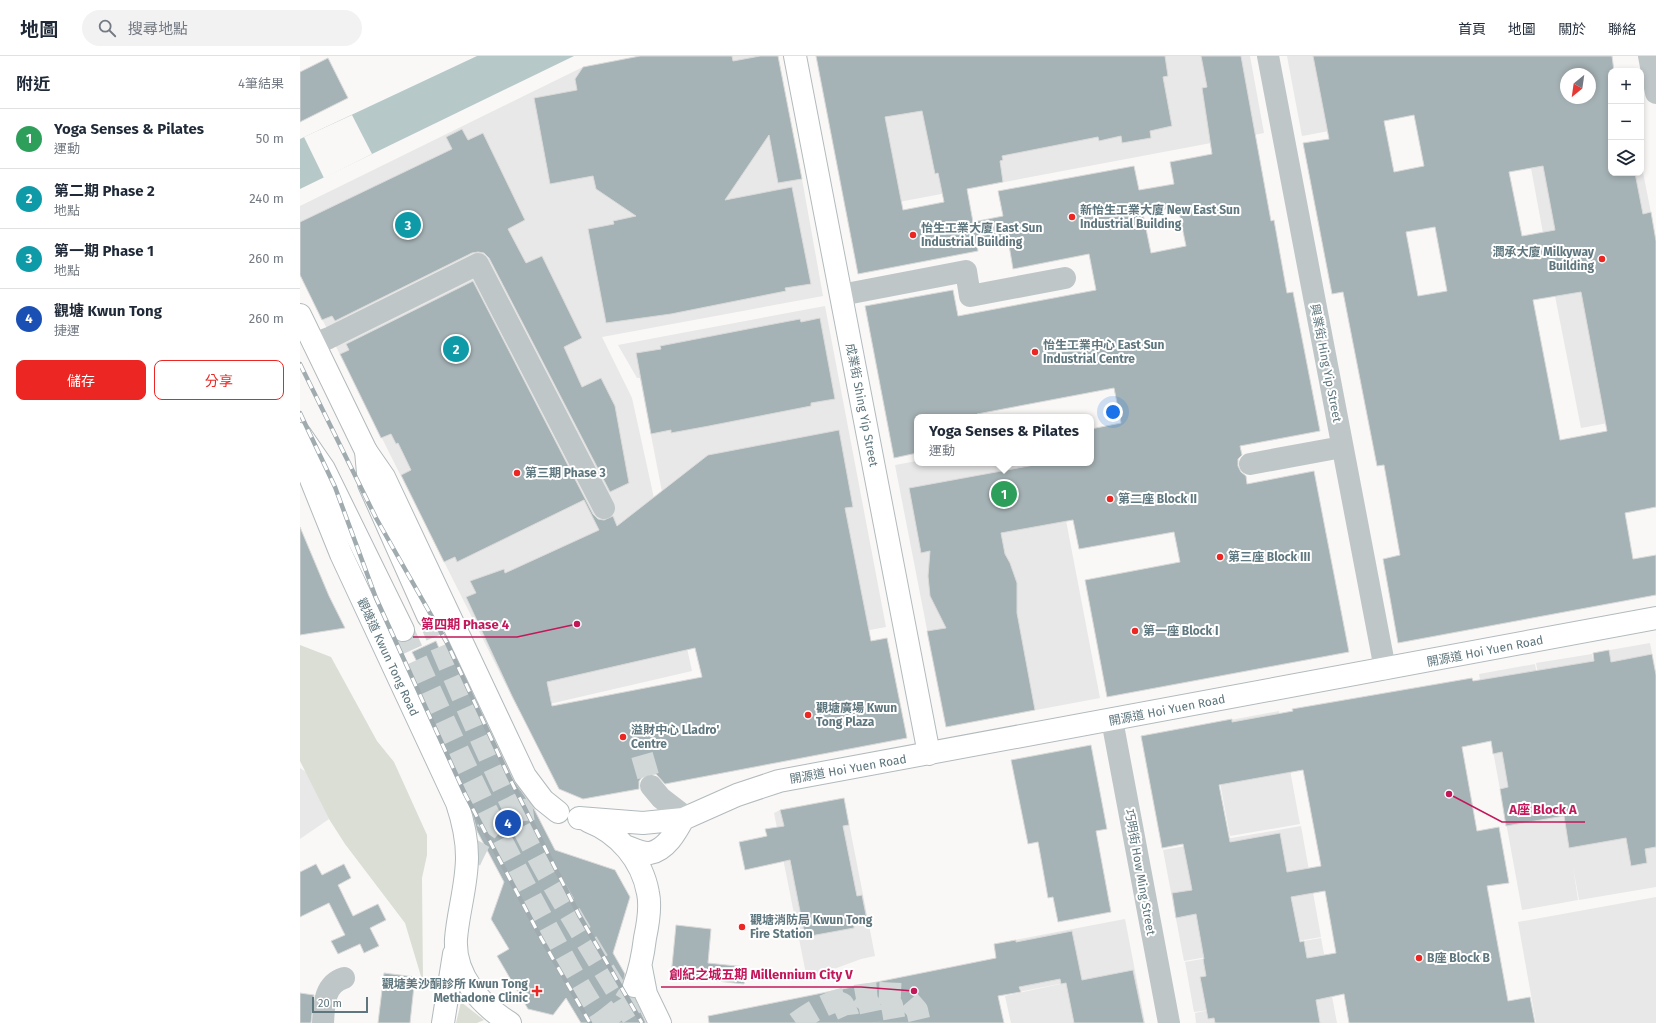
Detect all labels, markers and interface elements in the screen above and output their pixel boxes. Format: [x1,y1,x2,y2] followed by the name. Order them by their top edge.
[82,10,362,46] search box
[96,17,118,39] icon: search
[20,18,58,41] text: 地圖
[128,20,188,38] text: 搜尋地點
[1458,21,1486,38] text: 首頁
[1508,21,1536,38] text: 地圖
[1558,21,1586,38] text: 關於
[1608,21,1636,38] text: 聯絡
[1560,68,1596,104] north arrow
[1608,68,1644,176] map controls
[1608,68,1644,104] button: +
[16,74,50,95] text: 附近
[238,76,284,91] text: 4筆結果
[1608,104,1644,140] button: −
[54,120,204,138] text: Yoga Senses & Pilates
[26,131,32,146] text: 1
[256,131,284,146] text: 50 m
[1608,140,1644,176] button: layers
[54,141,80,156] text: 運動
[54,182,155,200] text: 第二期 Phase 2
[26,191,32,206] text: 2
[249,191,284,206] text: 240 m
[54,203,80,218] text: 地點
[1080,203,1240,231] place label: 新怡生工業大廈 New East Sun Industrial Building
[395,210,421,240] pin: 3
[1067,212,1077,222] marker: 新怡生工業大廈 New East Sun Industrial Building
[921,221,1042,249] place label: 怡生工業大廈 East Sun Industrial Building
[908,230,918,240] marker: 怡生工業大廈 East Sun Industrial Building
[54,242,154,260] text: 第一期 Phase 1
[1493,245,1595,273] place label: 潤承大廈 Milkyway Building
[26,251,32,266] text: 3
[249,251,284,266] text: 260 m
[1597,254,1607,264] marker: 潤承大廈 Milkyway Building
[54,263,80,278] text: 地點
[54,302,162,320] text: 觀塘 Kwun Tong
[1308,303,1344,424] street label: 興業街 Hing Yip Street
[25,311,33,326] text: 4
[249,311,284,326] text: 260 m
[54,323,80,338] text: 捷運
[443,334,469,364] pin: 2
[1043,338,1164,366] place label: 怡生工業中心 East Sun Industrial Centre
[843,342,881,469] street label: 成業街 Shing Yip Street
[1030,347,1040,357] marker: 怡生工業中心 East Sun Industrial Centre
[16,360,146,400] button: 儲存
[154,360,284,400] button: 分享
[1103,402,1123,422] your location
[914,414,1094,466] popup
[929,422,1079,440] text: Yoga Senses & Pilates
[929,443,955,458] text: 運動
[525,466,606,480] place label: 第三期 Phase 3
[512,468,522,478] marker: 第三期 Phase 3
[991,479,1017,509] pin: 1
[1118,492,1197,506] place label: 第二座 Block II
[1105,494,1115,504] marker: 第二座 Block II
[1228,550,1311,564] place label: 第三座 Block III
[1215,552,1225,562] marker: 第三座 Block III
[354,596,422,718] street label: 觀塘道 Kwun Tong Road
[413,612,517,637] callout: 第四期 Phase 4
[421,617,510,632] text: 第四期 Phase 4
[1143,624,1219,638] place label: 第一座 Block I
[1130,626,1140,636] marker: 第一座 Block I
[1426,633,1544,669] street label: 開源道 Hoi Yuen Road
[1108,692,1226,728] street label: 開源道 Hoi Yuen Road
[816,701,897,729] place label: 觀塘廣場 Kwun Tong Plaza
[803,710,813,720] marker: 觀塘廣場 Kwun Tong Plaza
[631,723,719,751] place label: 溢財中心 Lladro' Centre
[618,732,628,742] marker: 溢財中心 Lladro' Centre
[789,752,907,786] street label: 開源道 Hoi Yuen Road
[1502,797,1585,822] callout: A座 Block A
[1508,802,1577,817] text: A座 Block A
[495,808,521,838] pin: 4
[1122,808,1158,937] street label: 巧明街 How Ming Street
[750,913,873,941] place label: 觀塘消防局 Kwun Tong Fire Station
[737,922,747,932] marker: 觀塘消防局 Kwun Tong Fire Station
[1427,951,1490,965] place label: B座 Block B
[1414,953,1424,963] marker: B座 Block B
[661,962,861,987] callout: 創紀之城五期 Millennium City V
[669,967,853,982] text: 創紀之城五期 Millennium City V
[382,977,528,1005] place label: 觀塘美沙酮診所 Kwun Tong Methadone Clinic
[531,985,543,997] marker: 觀塘美沙酮診所 Kwun Tong Methadone Clinic
[312,995,368,1014] scale bar
[318,997,342,1010] text: 20 m

